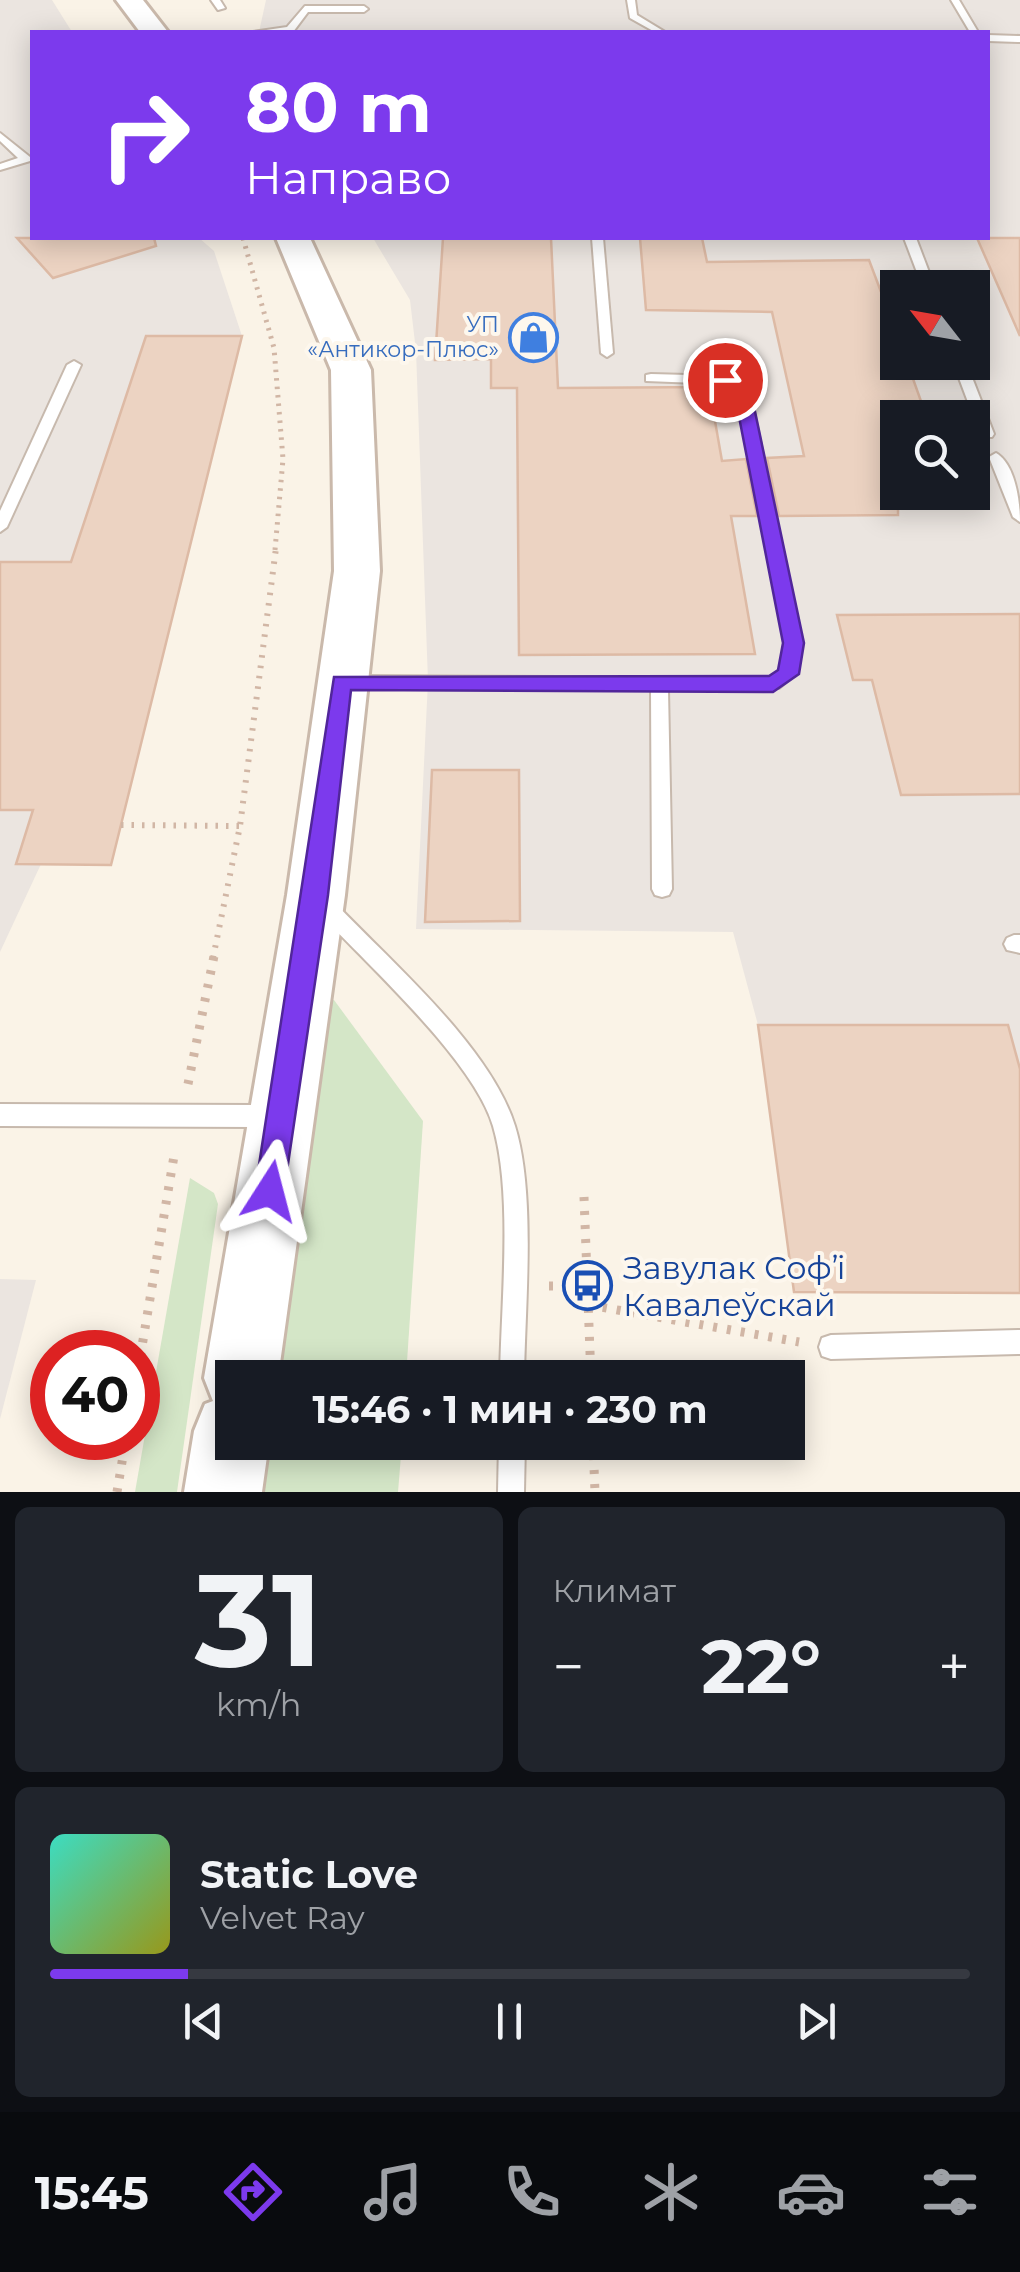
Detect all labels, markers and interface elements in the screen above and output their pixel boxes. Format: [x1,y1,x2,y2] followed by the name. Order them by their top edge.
[245,64,432,150] text: 80 m
[80,70,210,200] icon: right
[245,150,451,205] text: Направо
[880,270,990,380] north arrow
[880,270,990,510] map controls
[307,311,499,363] place label: УП «Антикор-Плюс»
[508,311,560,363] shop icon: УП «Антикор-Плюс»
[683,338,768,423] pin
[698,353,753,408] icon: arrive
[880,400,990,510] button: search
[218,1139,322,1243] position arrow
[623,1248,845,1324] place label: Завулак Софʼі Кавалеўскай
[562,1260,614,1312] bus stop icon: Завулак Софʼі Кавалеўскай
[30,1330,160,1460] speed limit sign: 40
[312,1386,708,1433] text: 15:46 · 1 мин · 230 m
[195,1540,323,1699] text: 31
[553,1571,676,1610] text: Климат
[701,1620,821,1712] text: 22°
[553,1633,584,1700] text: −
[938,1633,970,1700] text: +
[216,1685,301,1724] text: km/h
[200,1851,418,1898] text: Static Love
[200,1898,365,1937] text: Velvet Ray
[176,1994,231,2049] icon: previous
[482,1994,537,2049] icon: pause
[789,1994,844,2049] icon: next
[218,2157,288,2227] icon: directions
[358,2157,428,2227] icon: music
[497,2157,567,2227] icon: phone
[636,2157,706,2227] icon: climate
[776,2157,846,2227] icon: car
[915,2157,985,2227] icon: filters
[35,2165,149,2220] text: 15:45

